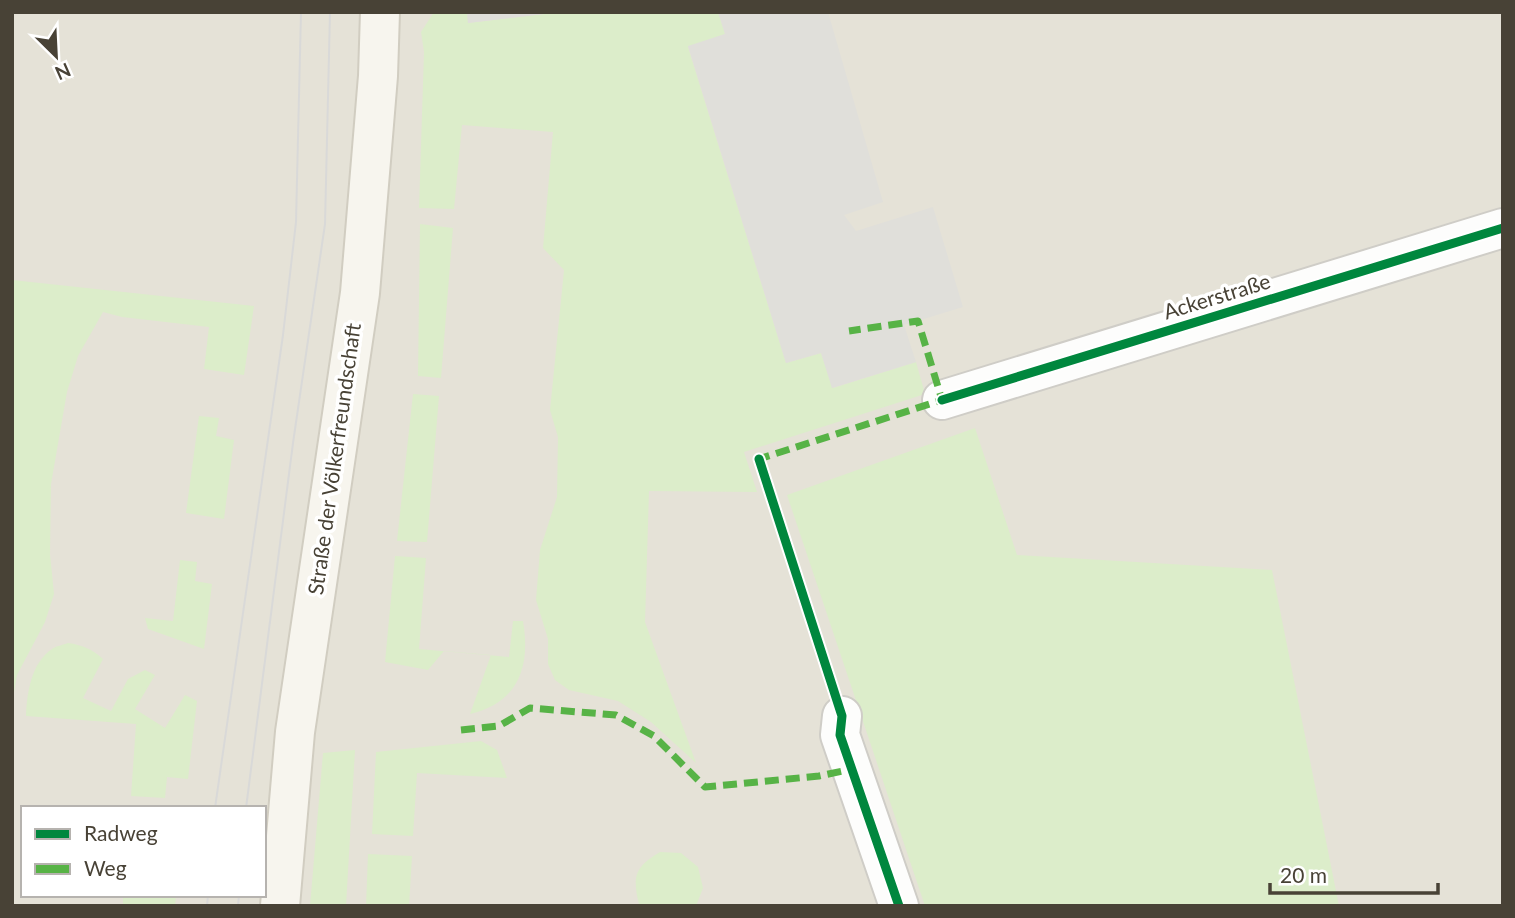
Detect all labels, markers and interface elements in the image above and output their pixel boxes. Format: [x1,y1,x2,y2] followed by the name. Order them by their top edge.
[21,21,91,91] north arrow
[52,59,74,85] text: N
[1160,267,1273,324] street label: Ackerstraße
[302,321,365,596] street label: Straße der Völkerfreundschaft
[21,806,266,897] legend
[84,820,158,845] text: Radweg
[1270,852,1438,896] scale bar
[84,855,127,880] text: Weg
[1280,862,1327,887] text: 20 m

